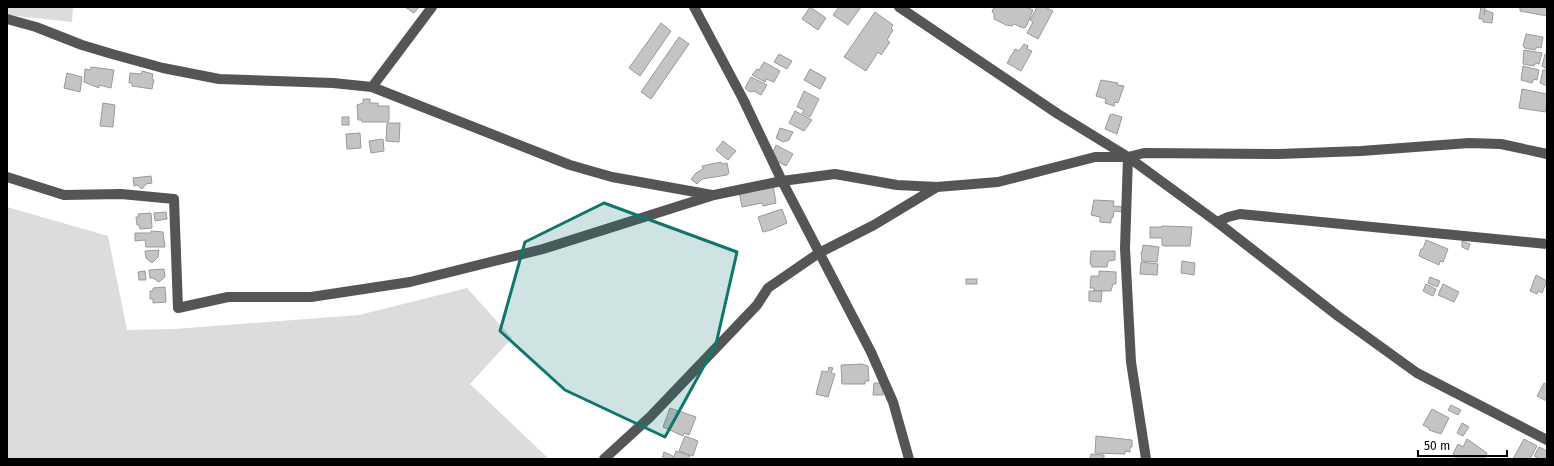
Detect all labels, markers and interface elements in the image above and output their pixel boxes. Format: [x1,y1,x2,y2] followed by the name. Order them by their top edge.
[1418,432,1507,458] scale bar
[1424,439,1450,453] text: 50 m

